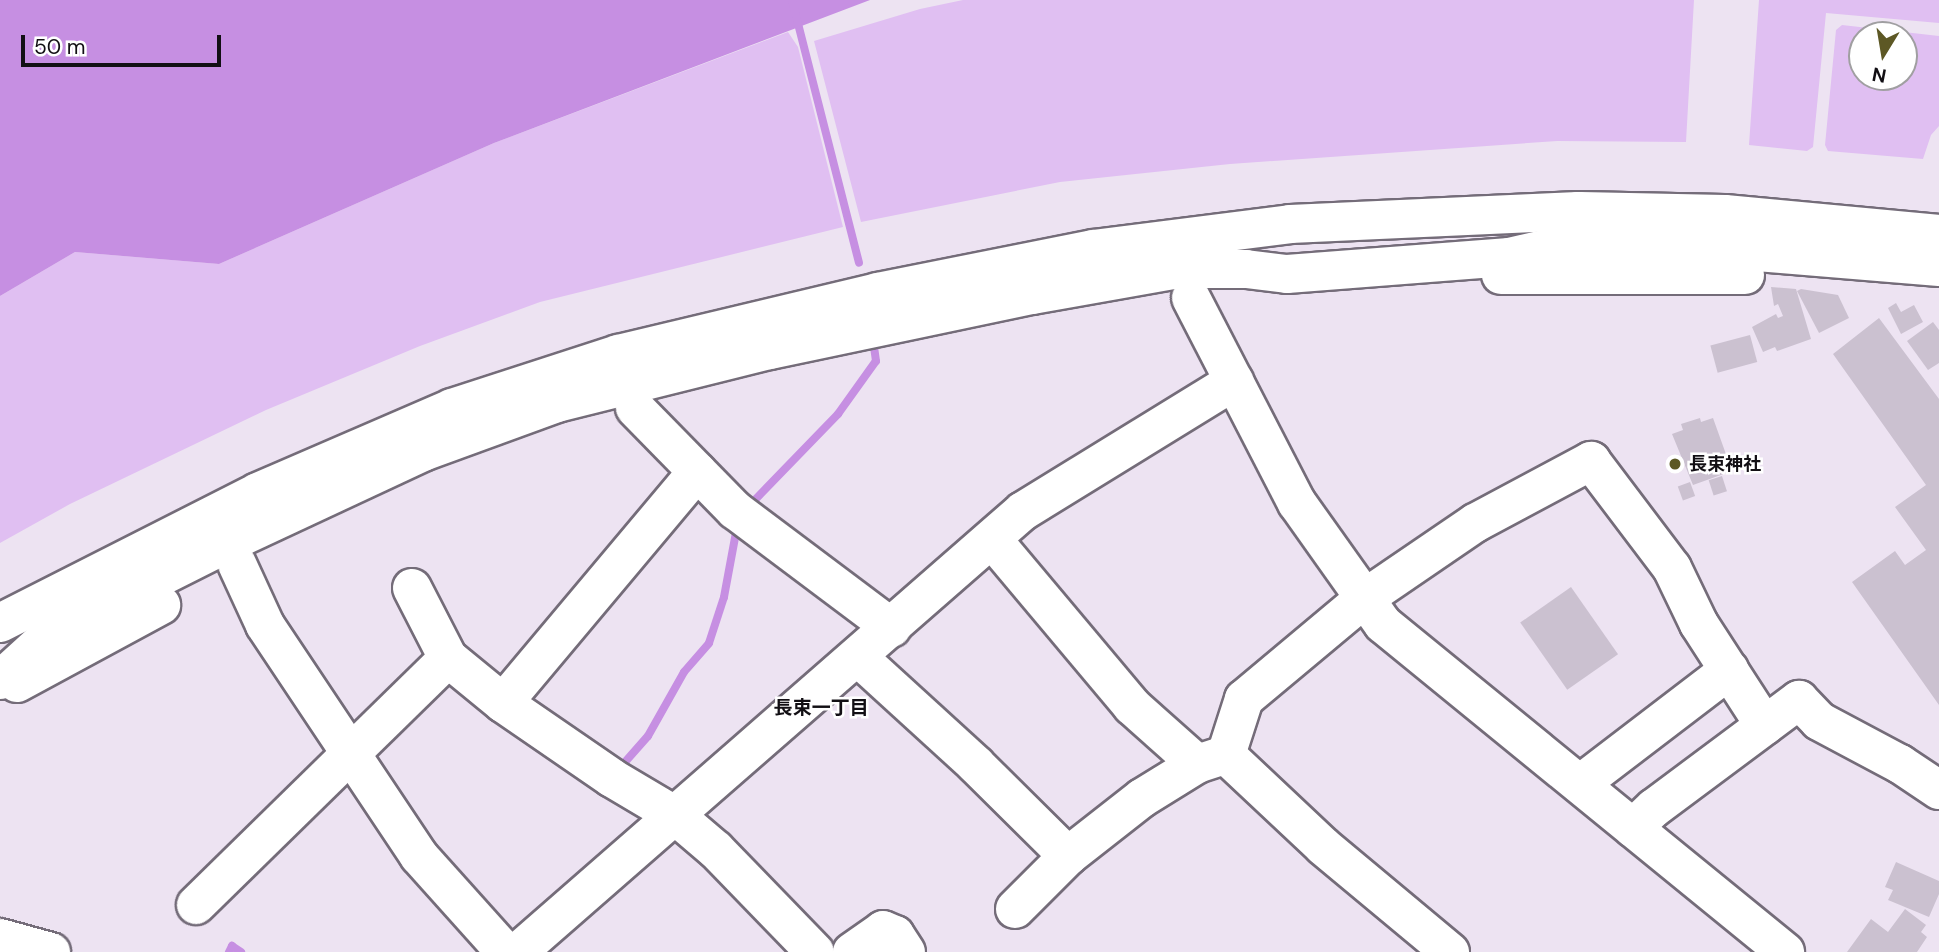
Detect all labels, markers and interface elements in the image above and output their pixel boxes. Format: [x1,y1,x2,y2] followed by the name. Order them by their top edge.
[24,21,224,65] scale bar
[1848,21,1918,91] north arrow
[34,33,85,61] text: 50 m
[1870,62,1888,89] text: N
[1689,453,1761,475] place label: 長束神社
[1667,456,1683,472] marker: 長束神社
[774,697,868,719] district label: 長束一丁目

